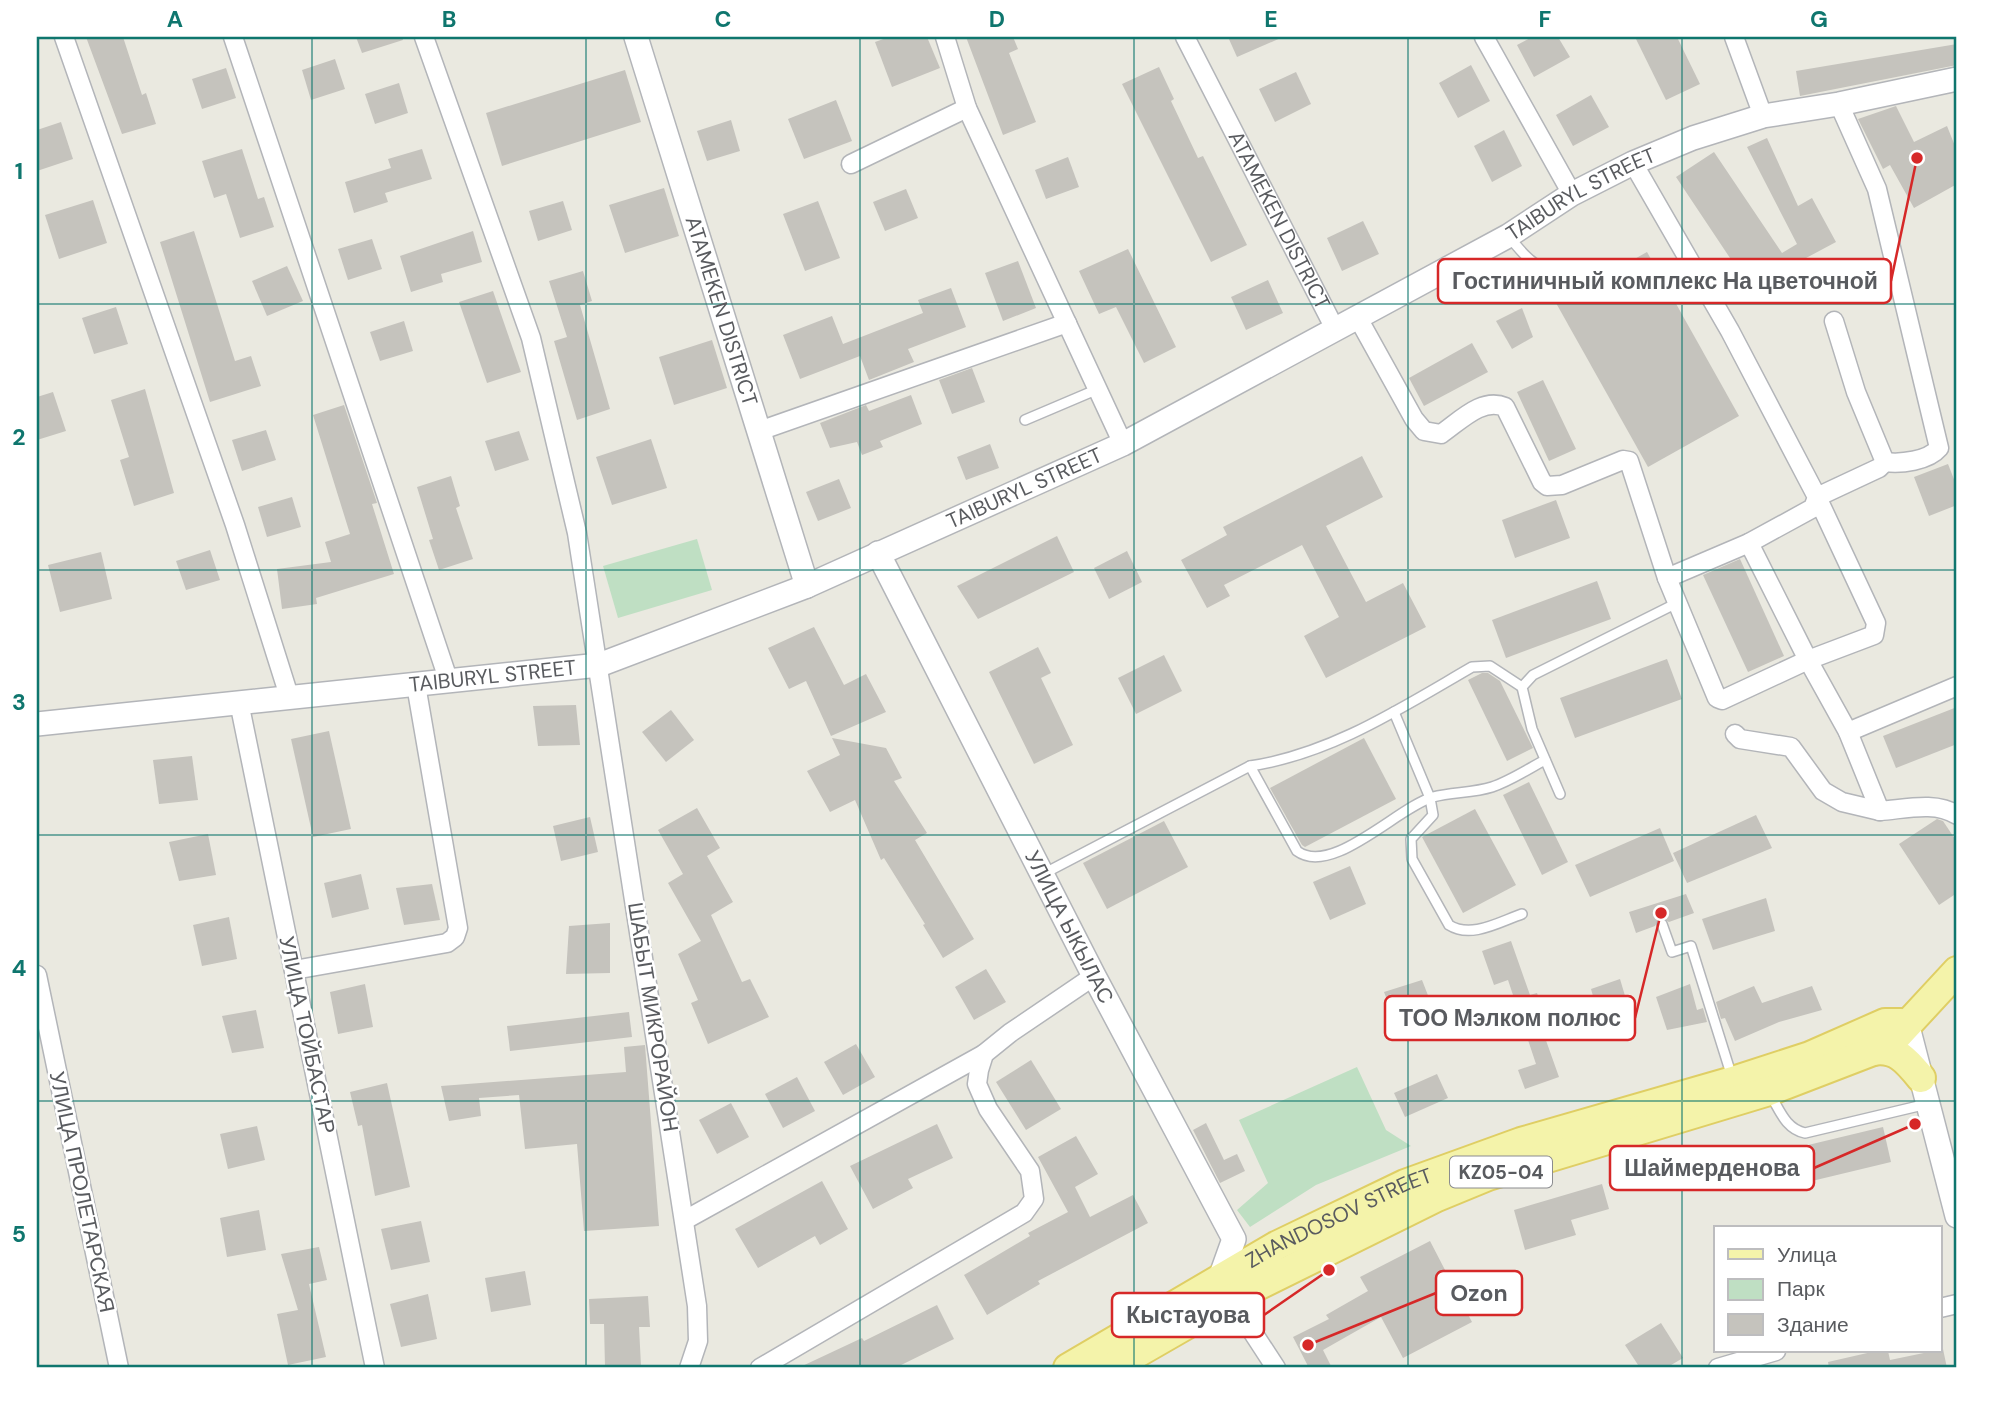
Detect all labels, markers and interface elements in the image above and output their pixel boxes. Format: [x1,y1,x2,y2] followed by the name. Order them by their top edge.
[167,4,183,34] text: A
[442,4,456,34] text: B
[715,4,731,34] text: C
[989,4,1005,34] text: D
[1264,4,1278,34] text: E
[1539,4,1552,34] text: F
[1810,4,1828,34] text: G
[1222,126,1337,314] street label: ATAMEKEN DISTRICT
[1501,141,1660,247] street label: TAIBURYL STREET
[15,156,23,186] text: 1
[679,213,764,409] street label: ATAMEKEN DISTRICT
[1438,259,1891,303] callout: Гостиничный комплекс На цветочной
[1452,266,1878,296] text: Гостиничный комплекс На цветочной
[12,422,26,452] text: 2
[942,441,1107,535] street label: TAIBURYL STREET
[408,653,578,699] street label: TAIBURYL STREET
[12,687,26,717] text: 3
[1018,846,1120,1008] street label: УЛИЦА ЫКЫЛАС
[621,900,685,1134] street label: ШАБЫТ МИКРОРАЙОН
[272,934,342,1136] street label: УЛИЦА ТОЙБАСТАР
[12,953,27,983] text: 4
[1385,996,1635,1040] callout: ТОО Мэлком полюс
[1399,1003,1621,1033] text: ТОО Мэлком полюс
[43,1069,121,1315] street label: УЛИЦА ПРОЛЕТАРСКАЯ
[1610,1146,1814,1190] callout: Шаймерденова
[1624,1153,1800,1183] text: Шаймерденова
[1450,1156,1552,1188] road number: KZ05-04
[1240,1161,1436,1275] street label: ZHANDOSOV STREET
[12,1219,26,1249] text: 5
[1714,1226,1941,1352] legend
[1777,1241,1837,1269] text: Улица
[1436,1271,1522,1315] callout: Ozon
[1777,1275,1825,1303] text: Парк
[1450,1278,1508,1308] text: Ozon
[1112,1293,1264,1337] callout: Кыстауова
[1126,1300,1250,1330] text: Кыстауова
[1777,1311,1849,1339] text: Здание

